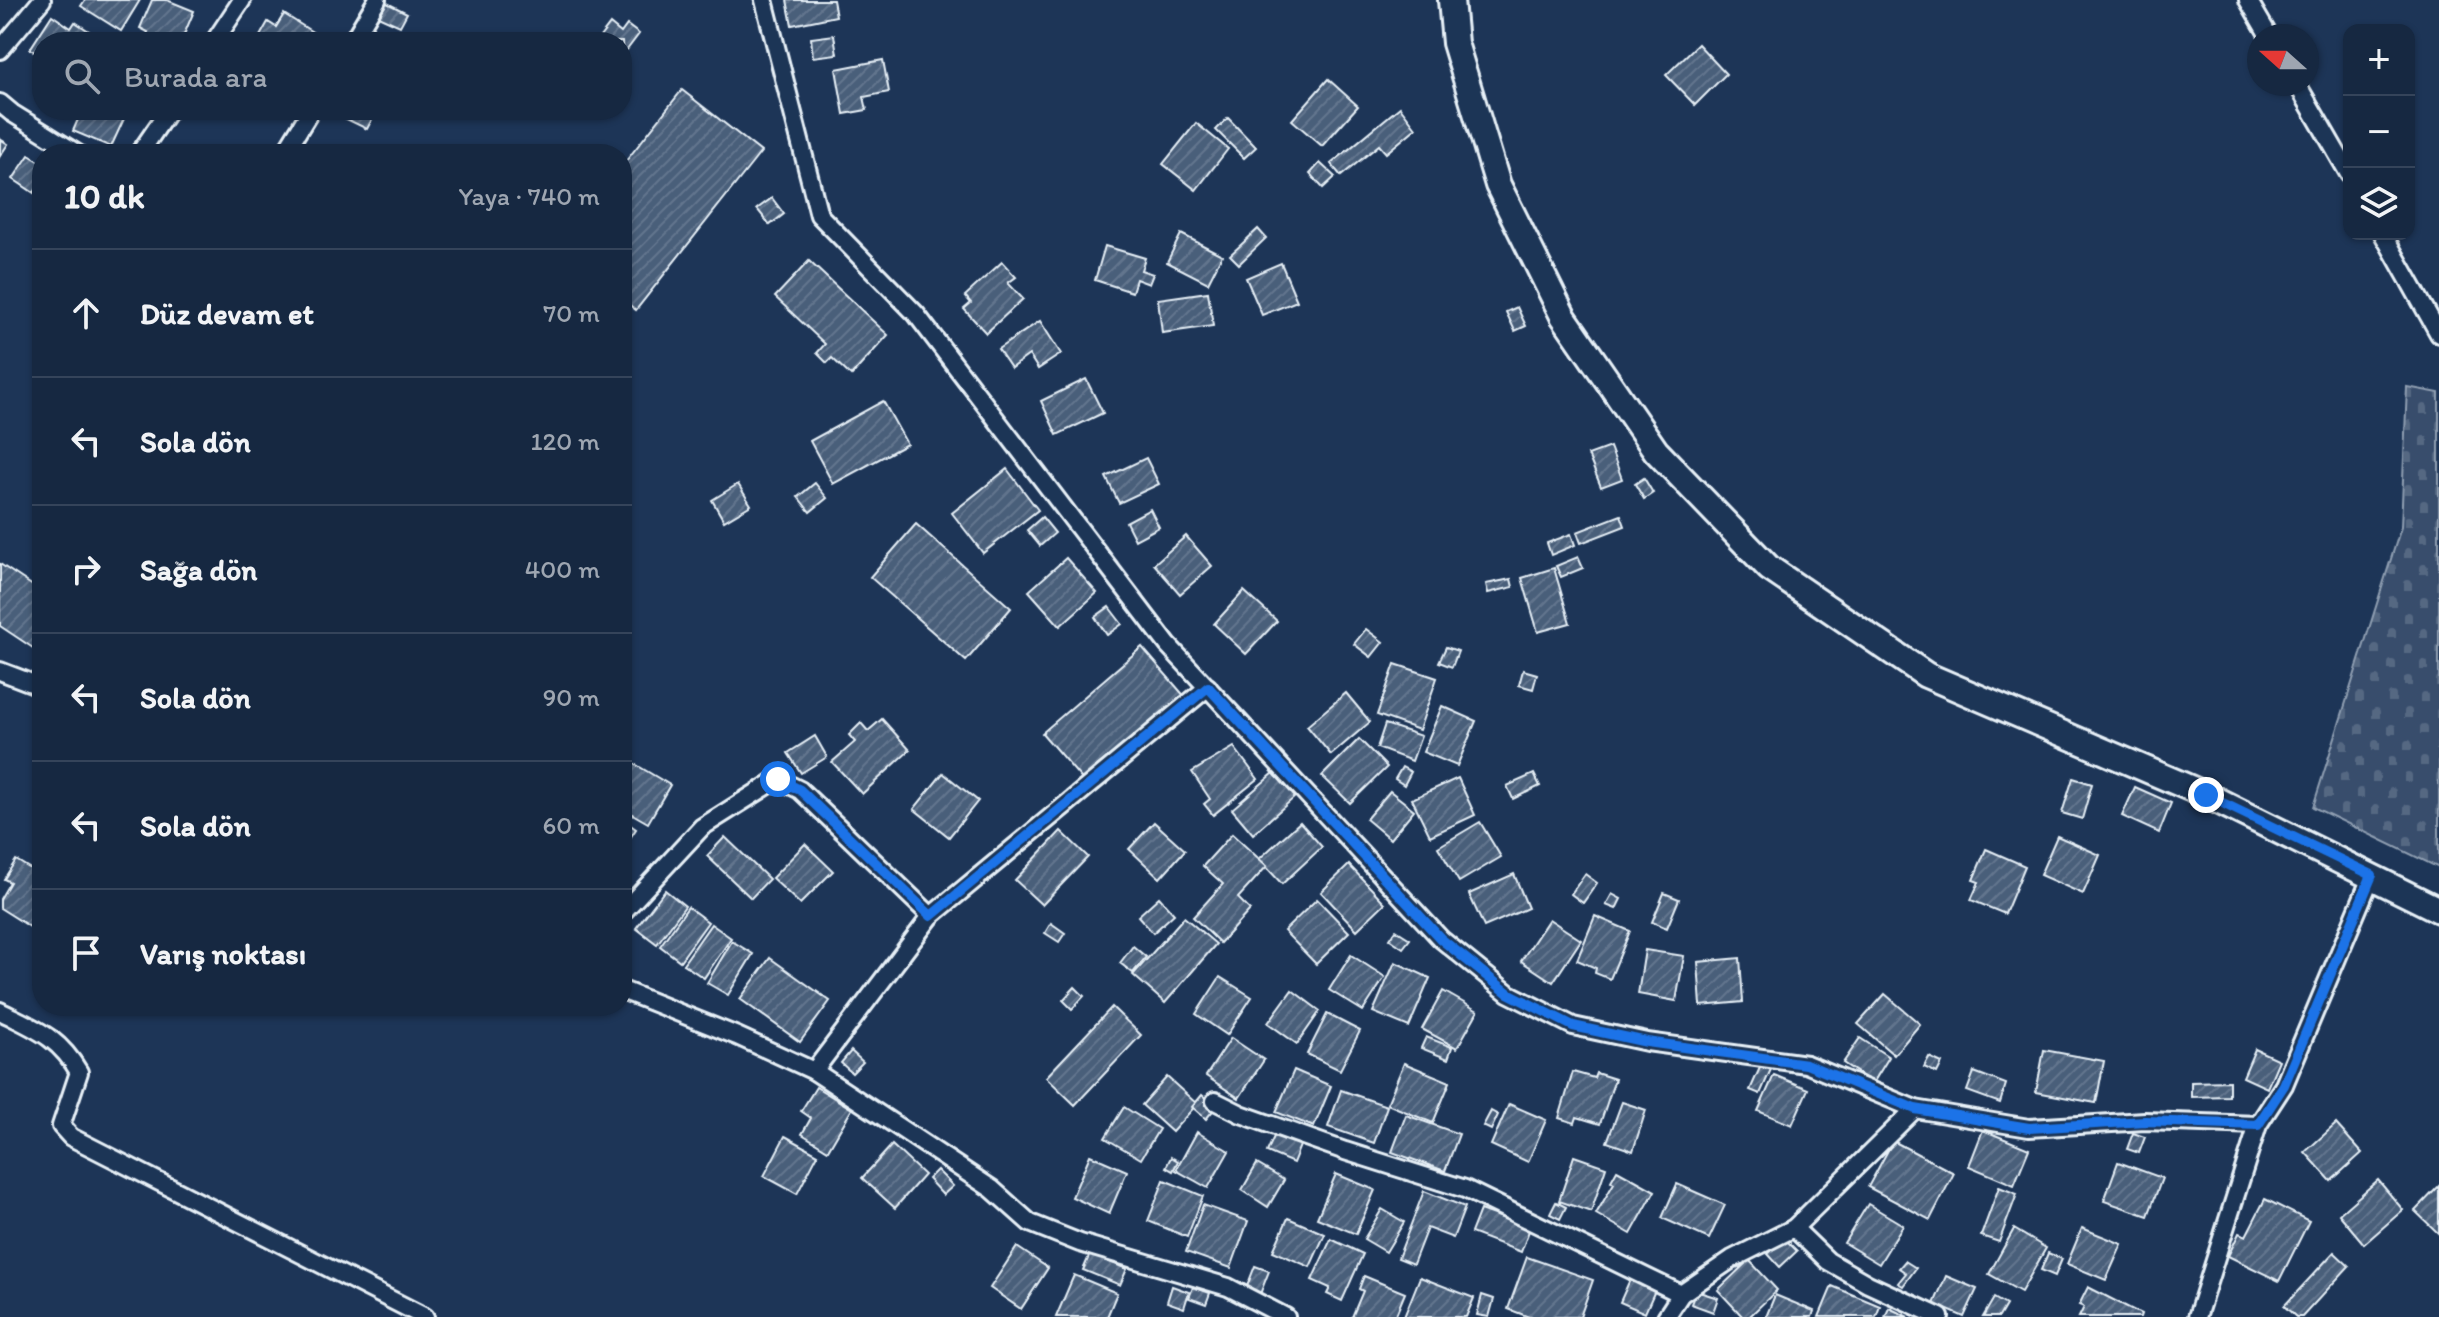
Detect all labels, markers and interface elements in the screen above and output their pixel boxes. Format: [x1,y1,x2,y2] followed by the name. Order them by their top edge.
[2247,24,2319,96] north arrow
[2343,24,2415,240] map controls
[2343,24,2415,96] button: +
[32,32,632,120] search box
[60,54,104,98] icon: search
[124,58,267,95] text: Burada ara
[2343,96,2415,168] button: −
[2343,168,2415,240] button: layers
[64,176,144,217] text: 10 dk
[458,180,600,212] text: Yaya · 740 m
[64,291,108,335] icon: ahead
[140,295,314,332] text: Düz devam et
[543,297,600,329] text: 70 m
[64,419,108,463] icon: left
[140,423,251,460] text: Sola dön
[531,425,600,457] text: 120 m
[64,547,108,591] icon: right
[140,551,257,588] text: Sağa dön
[525,553,600,585] text: 400 m
[64,675,108,719] icon: left
[140,679,251,716] text: Sola dön
[543,681,600,713] text: 90 m
[760,761,796,797] route start
[2188,777,2224,813] route end
[64,803,108,847] icon: left
[140,807,251,844] text: Sola dön
[543,809,600,841] text: 60 m
[64,931,108,975] icon: arrive
[140,935,306,972] text: Varış noktası

